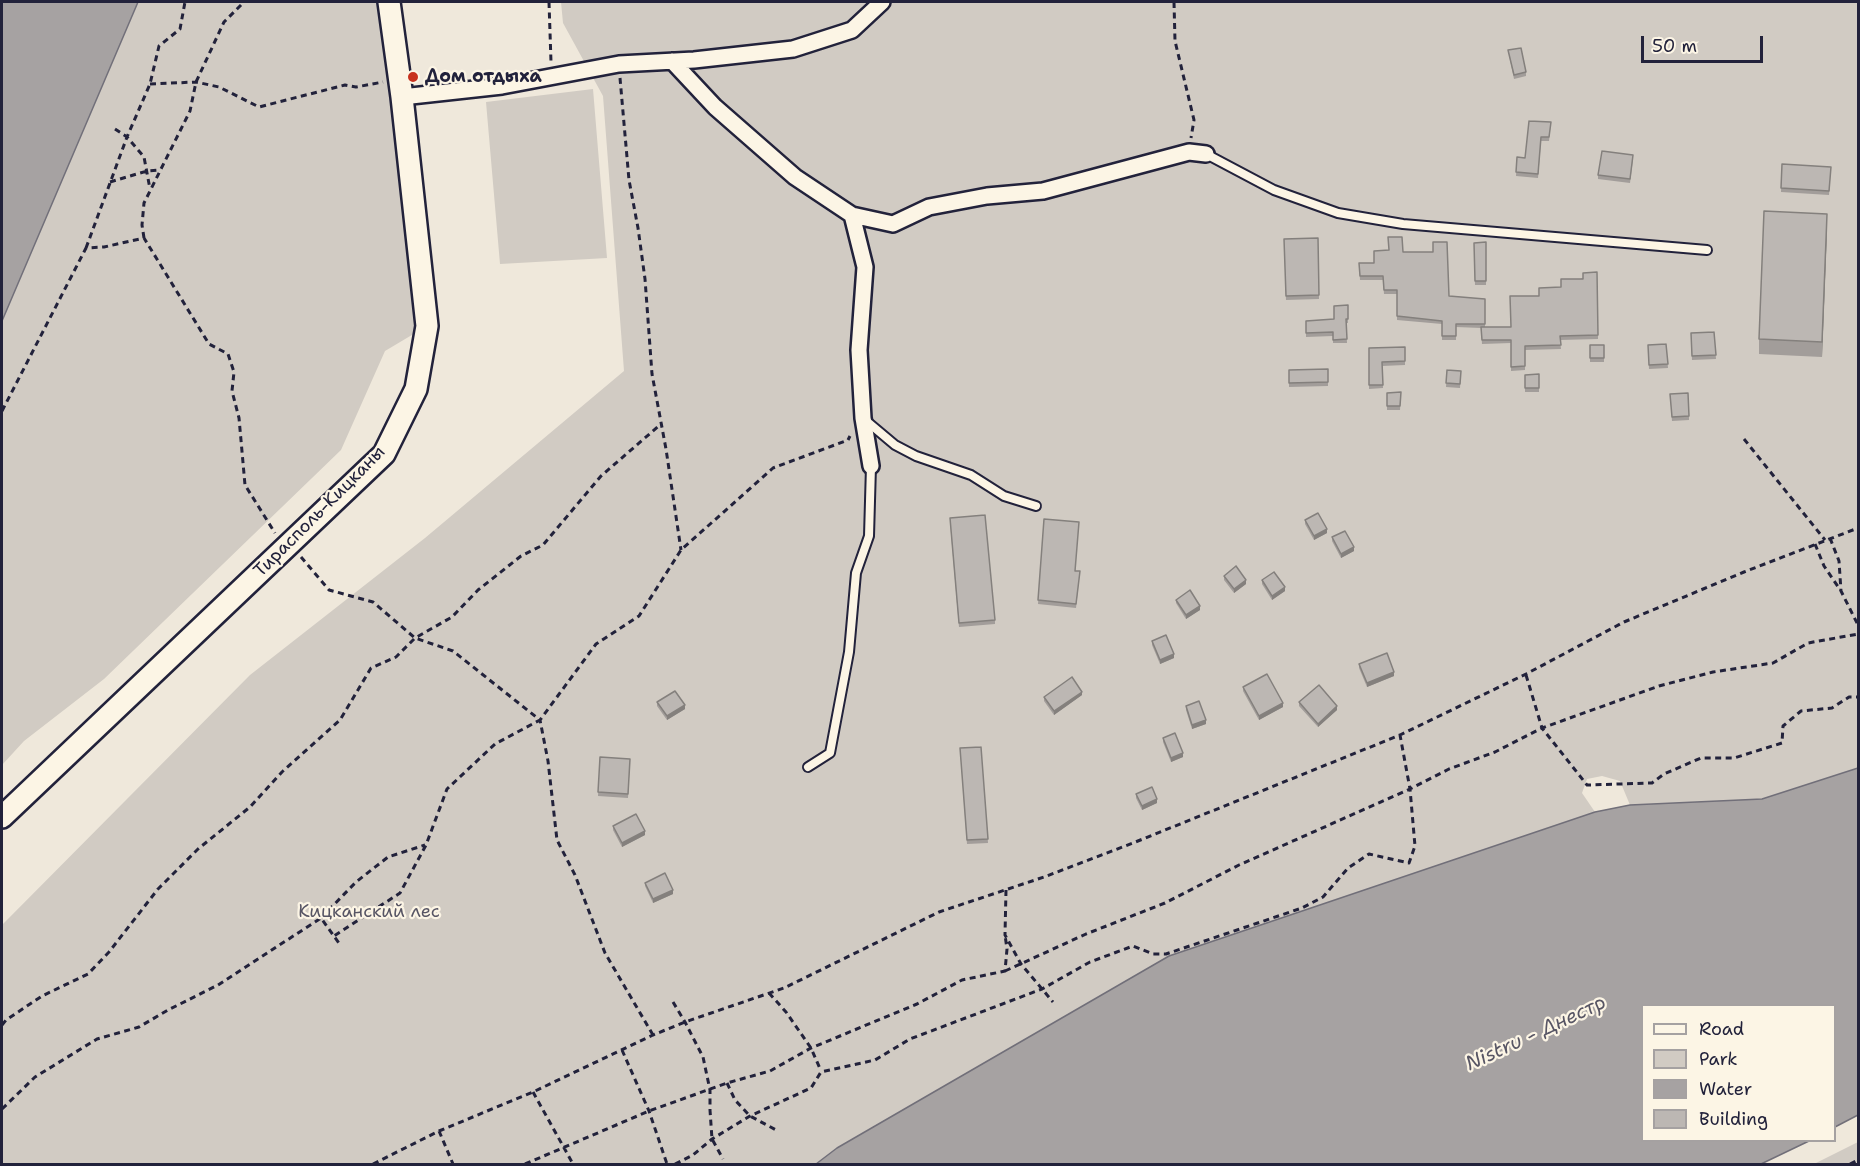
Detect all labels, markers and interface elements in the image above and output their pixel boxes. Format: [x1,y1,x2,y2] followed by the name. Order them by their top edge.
[1644,24,1766,62] scale bar
[1652,34,1697,58] text: 50 m
[425,66,542,88] place label: Дом отдыха
[406,70,420,84] marker: Дом отдыха
[250,442,390,582] street label: Тирасполь-Кицканы
[298,901,440,923] park label: Кицканский лес
[1462,991,1610,1077] water label: Nistru - Днестр
[1641,1004,1836,1142] legend
[1699,1017,1744,1041] text: Road
[1699,1047,1738,1071] text: Park
[1699,1077,1752,1101] text: Water
[1699,1107,1768,1131] text: Building

